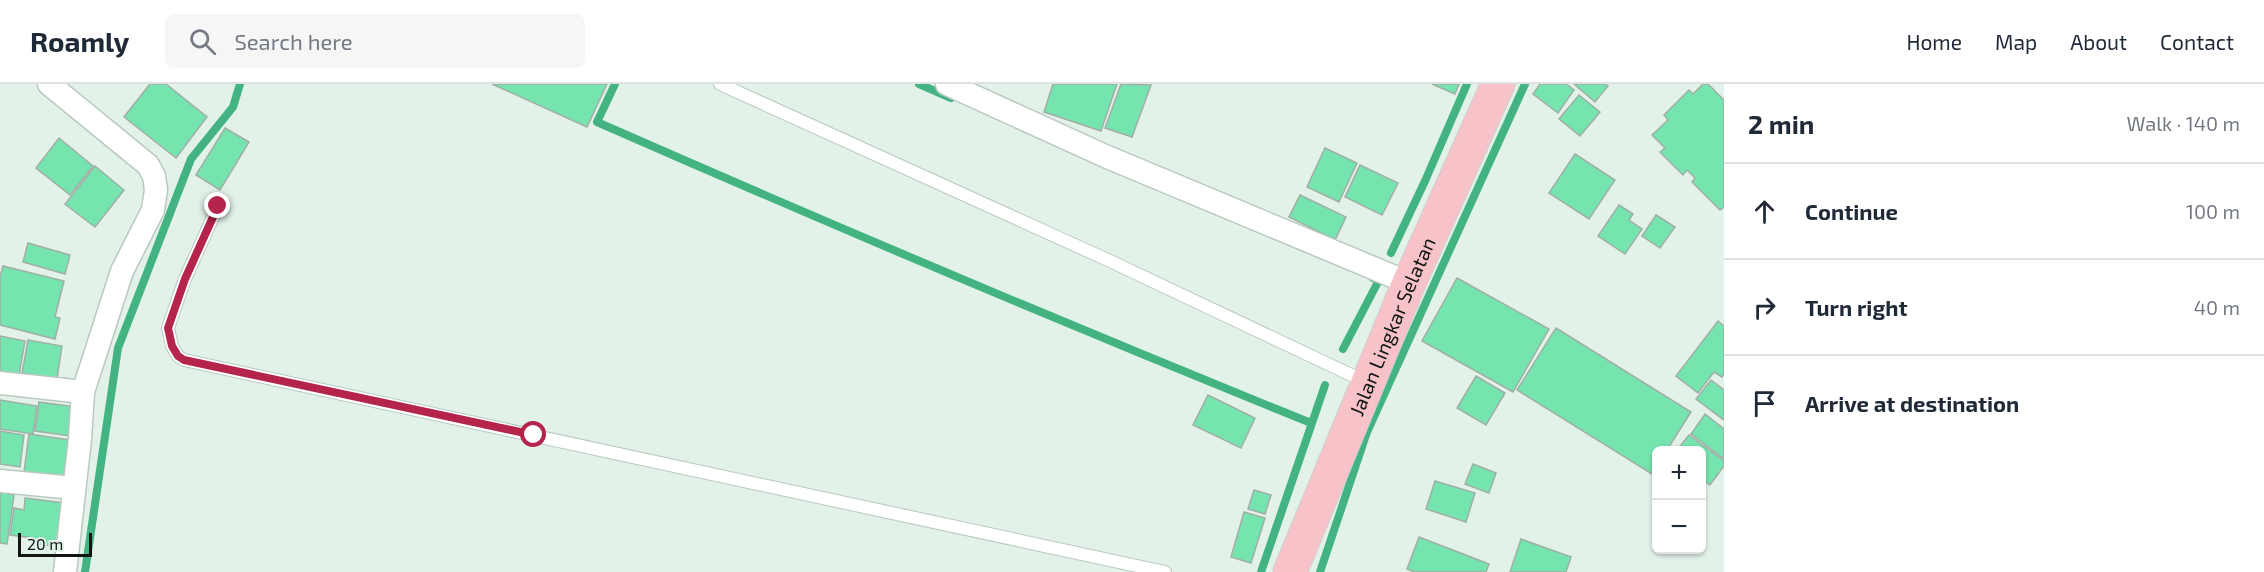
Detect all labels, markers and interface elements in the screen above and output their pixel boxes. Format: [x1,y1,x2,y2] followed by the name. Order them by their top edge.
[165,14,585,68] search box
[30,24,129,58] text: Roamly
[186,25,219,58] icon: search
[234,28,353,54] text: Search here
[1906,29,1962,54] text: Home
[1995,29,2037,54] text: Map
[2070,29,2127,54] text: About
[2160,29,2234,54] text: Contact
[1748,108,1814,139] text: 2 min
[2126,111,2240,135] text: Walk · 140 m
[204,192,230,218] route end
[1748,195,1781,228] icon: ahead
[1805,198,1898,224] text: Continue
[2186,199,2240,223] text: 100 m
[1344,233,1440,419] street label: Jalan Lingkar Selatan
[1748,291,1781,324] icon: right
[1805,294,1907,320] text: Turn right
[2194,295,2240,319] text: 40 m
[1748,387,1781,420] icon: arrive
[1805,390,2019,416] text: Arrive at destination
[520,421,546,447] route start
[1652,446,1706,554] map controls
[1652,446,1706,500] button: +
[1652,500,1706,554] button: −
[18,530,92,558] scale bar
[27,534,63,553] text: 20 m

